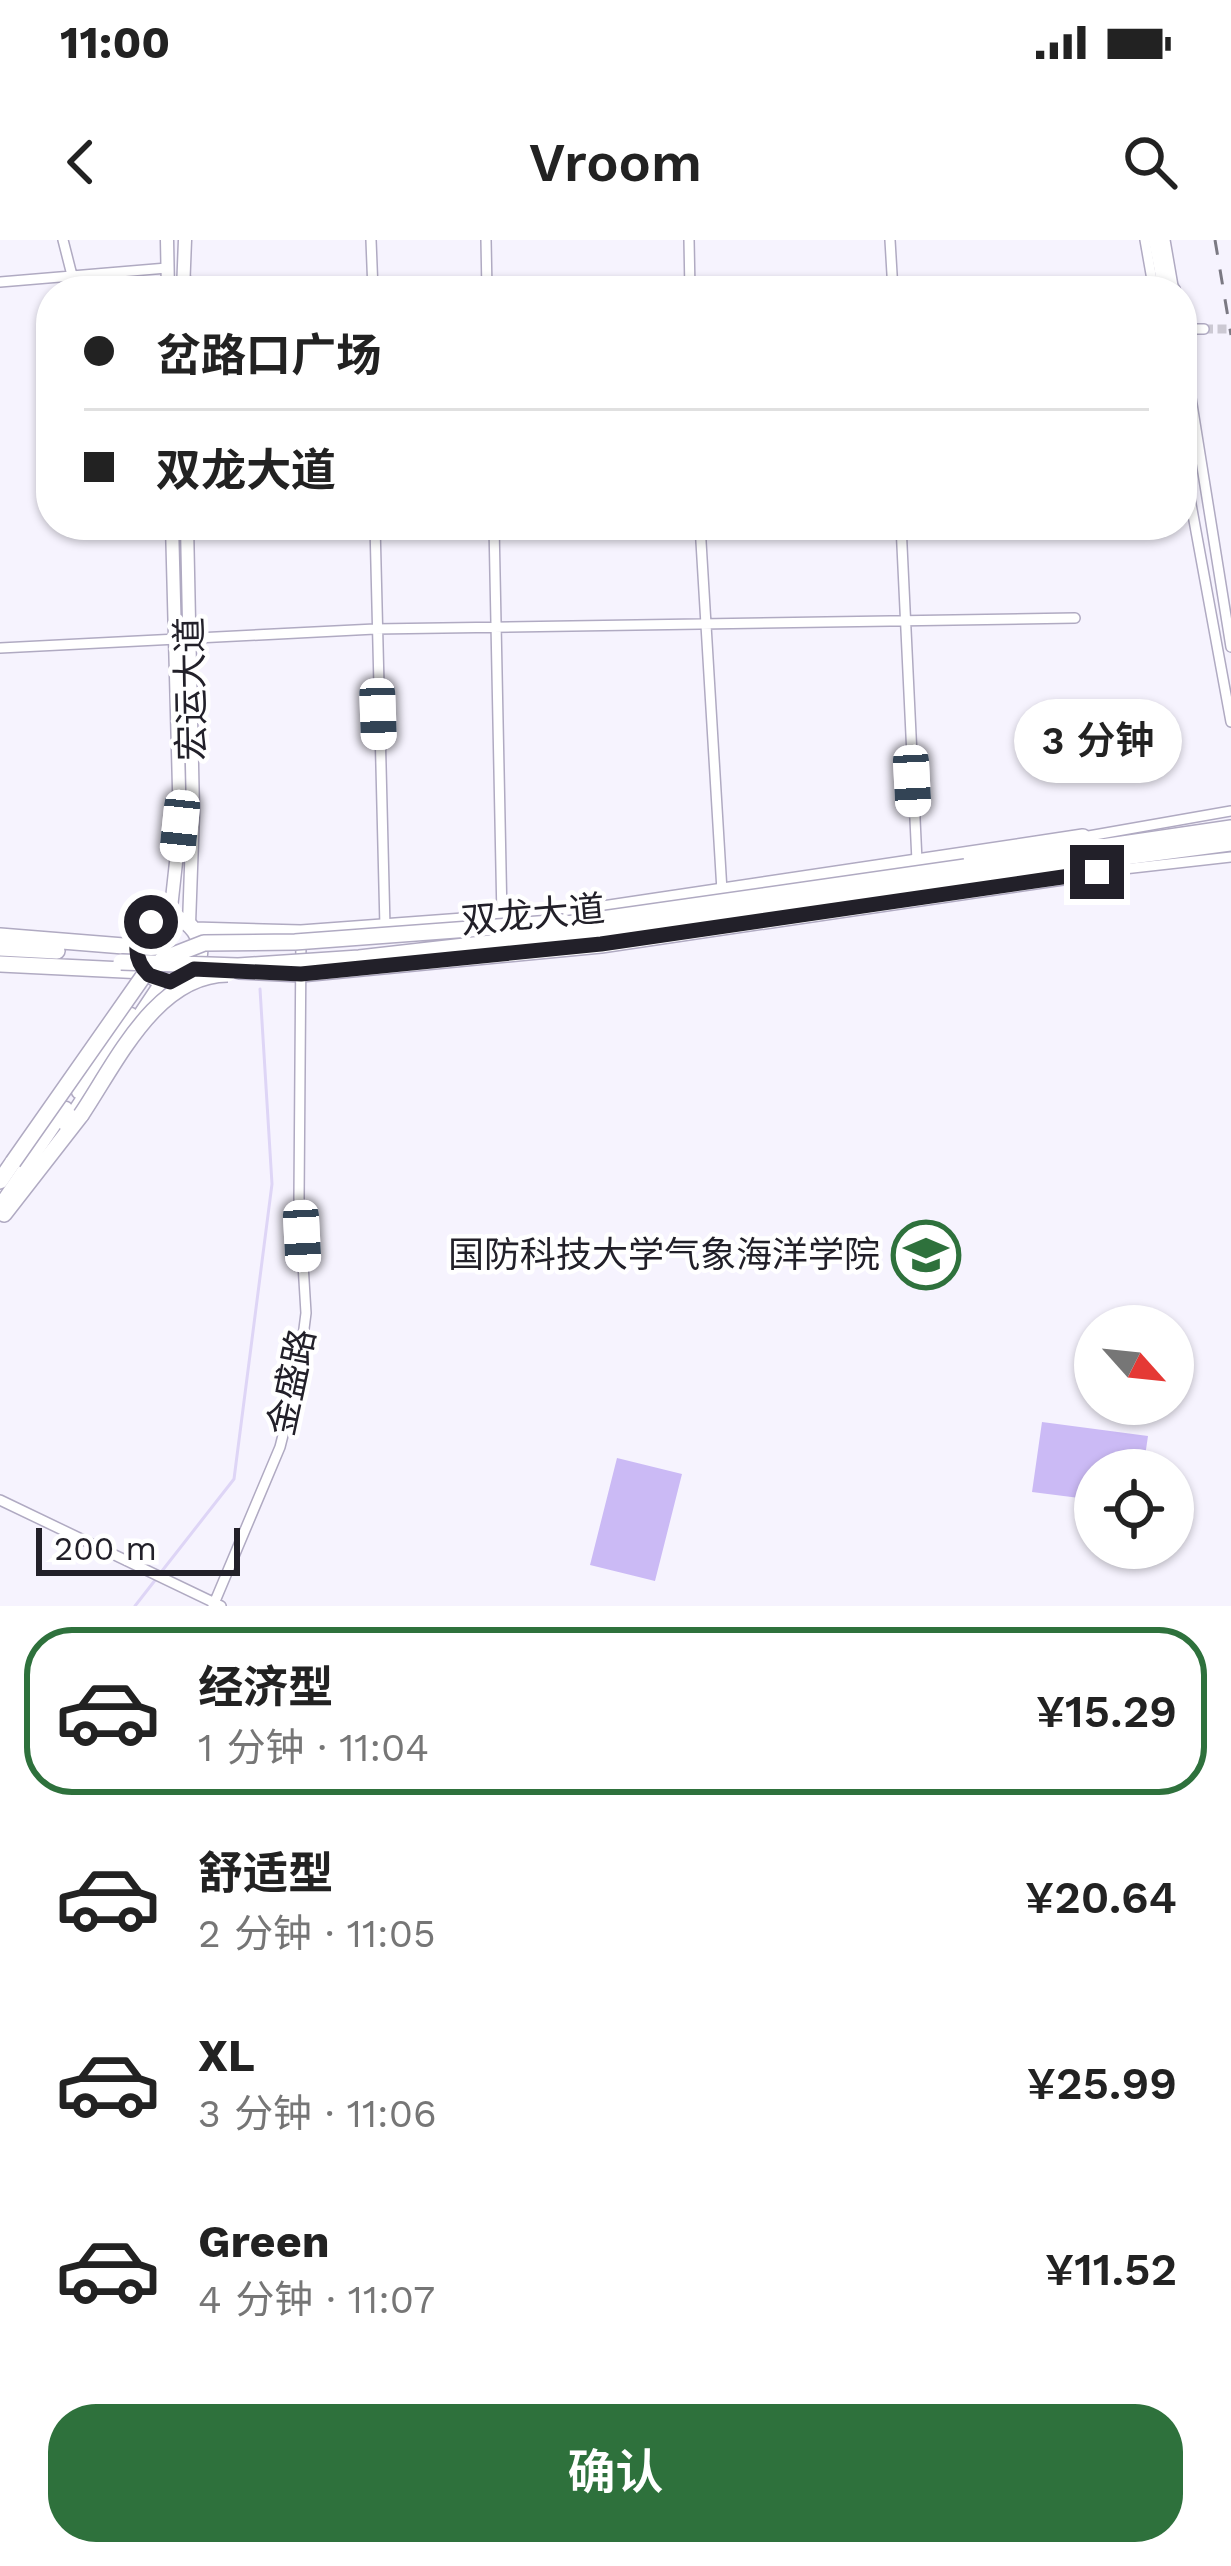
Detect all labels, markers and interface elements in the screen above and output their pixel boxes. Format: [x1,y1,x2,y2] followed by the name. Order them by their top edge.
[60,16,170,69] text: 11:00
[48,129,114,195] icon: back
[1117,129,1183,195] icon: search
[529,131,702,194] text: Vroom
[156,329,381,382] text: 岔路口广场
[156,444,336,497] text: 双龙大道
[169,617,213,761] street label: 宏运大道
[359,677,397,751] car
[1013,698,1181,782] callout: 3 分钟
[1042,718,1154,763] text: 3 分钟
[892,744,932,818] car
[158,788,202,864] car
[1070,845,1124,899] route end
[459,888,607,942] street label: 双龙大道
[124,895,178,949] route start
[282,1199,322,1273] car
[891,1220,961,1290] school or university icon: 国防科技大学气象海洋学院
[448,1234,880,1276] place label: 国防科技大学气象海洋学院
[1074,1305,1194,1425] north arrow
[1074,1305,1194,1569] map controls
[260,1325,324,1439] street label: 金盛路
[1074,1449,1194,1569] button: locate
[36,1522,240,1575] scale bar
[54,1529,157,1568] text: 200 m
[54,1657,162,1765] icon: car
[198,1661,333,1714] text: 经济型
[1036,1685,1177,1738] text: ¥15.29
[198,1725,429,1770] text: 1 分钟 · 11:04
[54,1843,162,1951] icon: car
[198,1847,333,1900] text: 舒适型
[1025,1871,1177,1924] text: ¥20.64
[198,1911,436,1956] text: 2 分钟 · 11:05
[54,2029,162,2137] icon: car
[198,2029,255,2082] text: XL
[1027,2057,1177,2110] text: ¥25.99
[198,2091,437,2136] text: 3 分钟 · 11:06
[54,2215,162,2323] icon: car
[198,2215,330,2268] text: Green
[1045,2243,1177,2296] text: ¥11.52
[198,2277,435,2322] text: 4 分钟 · 11:07
[48,2404,1183,2542] button: 确认

